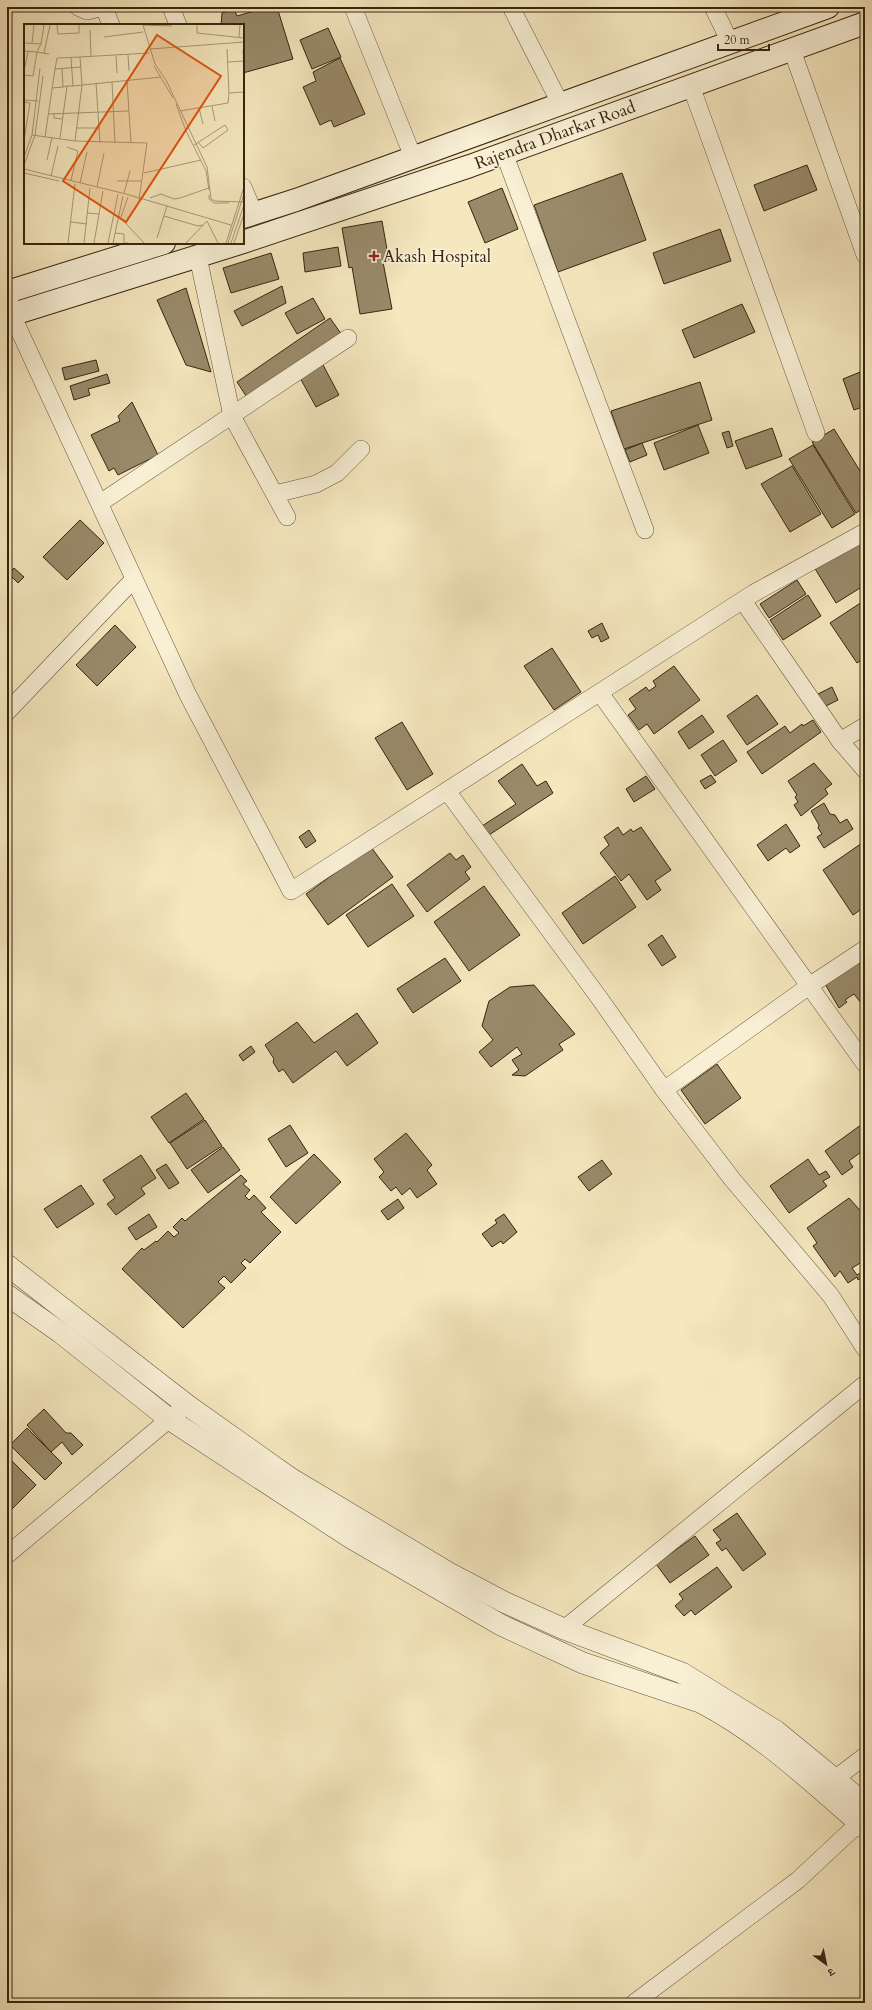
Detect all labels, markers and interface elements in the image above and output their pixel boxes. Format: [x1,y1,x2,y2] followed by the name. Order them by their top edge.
[24,24,244,244] inset map
[718,26,769,52] scale bar
[724,32,751,48] text: 20 m
[471,95,639,175] street label: Rajendra Dharkar Road
[383,245,492,268] place label: Akash Hospital
[368,250,380,262] marker: Akash Hospital
[806,1944,846,1984] north arrow
[824,1964,838,1981] text: उ

